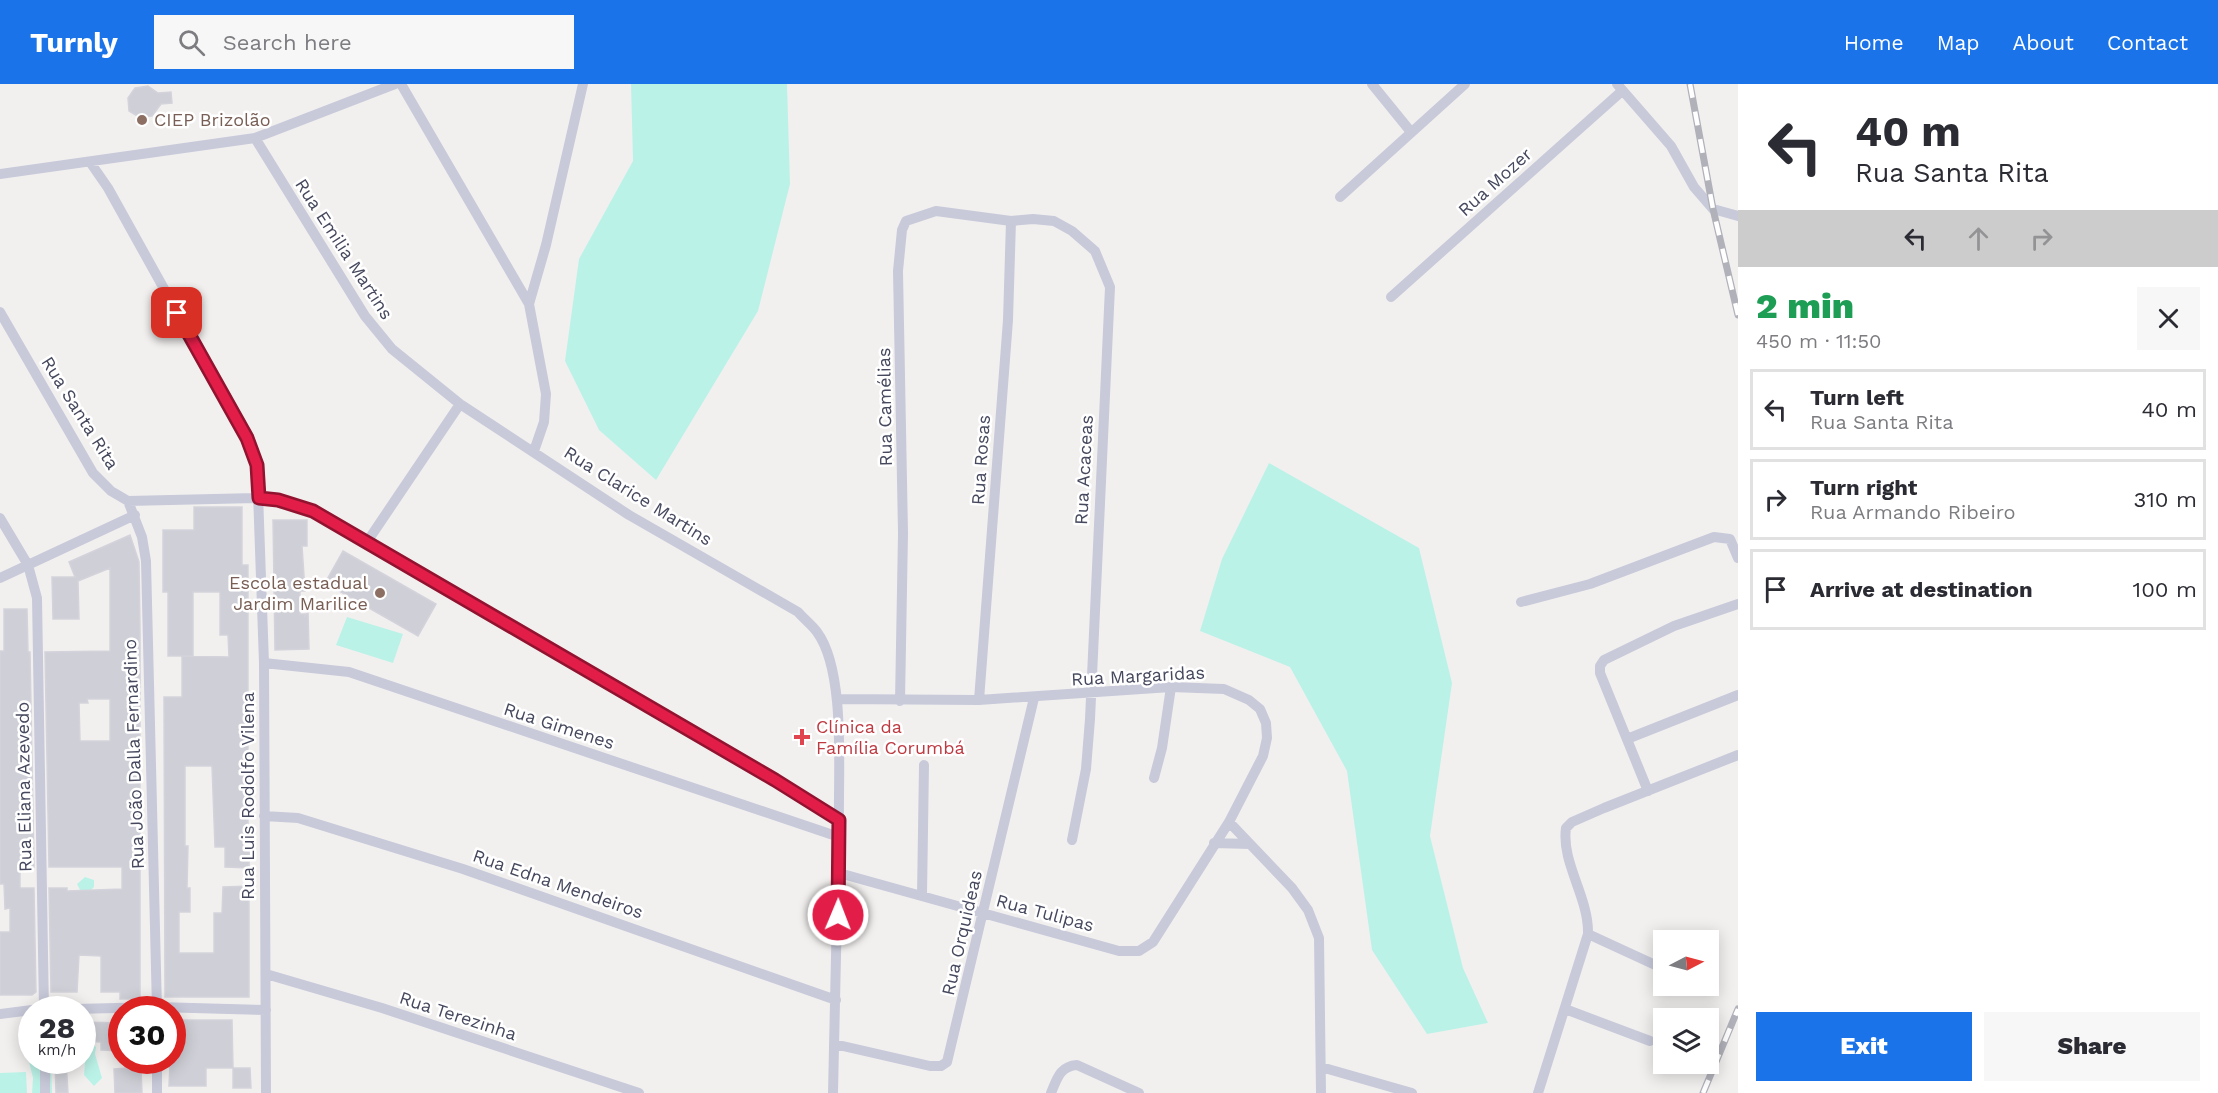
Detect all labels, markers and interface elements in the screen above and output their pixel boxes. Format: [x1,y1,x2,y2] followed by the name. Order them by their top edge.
[154,15,574,69] search box
[30,26,118,59] text: Turnly
[175,26,208,59] icon: search
[223,30,352,55] text: Search here
[1844,30,1904,55] text: Home
[1937,30,1980,55] text: Map
[2013,30,2074,55] text: About
[2107,30,2188,55] text: Contact
[1855,107,1961,156] text: 40 m
[1756,108,1834,186] icon: left
[154,109,271,130] place label: CIEP Brizolão
[135,113,149,127] marker: CIEP Brizolão
[1454,143,1536,220] street label: Rua Mozer
[1855,157,2049,189] text: Rua Santa Rita
[291,174,398,323] street label: Rua Emilia Martins
[1899,222,1932,255] icon: left
[1962,222,1995,255] icon: ahead
[2025,222,2058,255] icon: right
[1756,285,1854,327] text: 2 min
[151,287,202,338] pin
[2137,287,2200,350] button: close
[160,296,193,329] icon: arrive
[1756,329,1882,353] text: 450 m · 11:50
[873,347,896,467] street label: Rua Camélias
[37,352,124,473] street label: Rua Santa Rita
[1810,385,1904,410] text: Turn left
[1759,393,1792,426] icon: left
[2141,397,2197,422] text: 40 m
[1810,410,1954,434] text: Rua Santa Rita
[967,414,994,506] street label: Rua Rosas
[1070,414,1097,526] street label: Rua Acaceas
[560,441,716,550] street label: Rua Clarice Martins
[1810,475,1917,500] text: Turn right
[1759,483,1792,516] icon: right
[2133,487,2197,512] text: 310 m
[1810,500,2016,524] text: Rua Armando Ribeiro
[229,572,368,614] place label: Escola estadual Jardim Marilice
[1759,573,1792,606] icon: arrive
[1810,577,2033,602] text: Arrive at destination
[2133,577,2197,602] text: 100 m
[373,586,387,600] marker: Escola estadual Jardim Marilice
[119,638,148,870] street label: Rua João Dalla Fernardino
[1071,662,1205,689] street label: Rua Margaridas
[237,692,258,900] street label: Rua Luis Rodolfo Vilena
[501,698,617,753] street label: Rua Gimenes
[12,702,35,872] street label: Rua Eliana Azevedo
[816,716,965,758] place label: Clínica da Família Corumbá
[793,728,811,746] marker: Clínica da Família Corumbá
[470,844,646,923] street label: Rua Edna Mendeiros
[937,868,986,997] street label: Rua Orquideas
[806,883,870,947] position arrow
[994,889,1096,936] street label: Rua Tulipas
[1653,930,1719,996] north arrow
[1653,930,1719,1074] map controls
[397,987,519,1044] street label: Rua Terezinha
[108,996,186,1074] speed limit sign: 30
[1653,1008,1719,1074] button: layers
[39,1010,75,1045] text: 28
[1756,1012,1972,1081] button: Exit
[1984,1012,2200,1081] button: Share
[38,1041,76,1059] text: km/h

